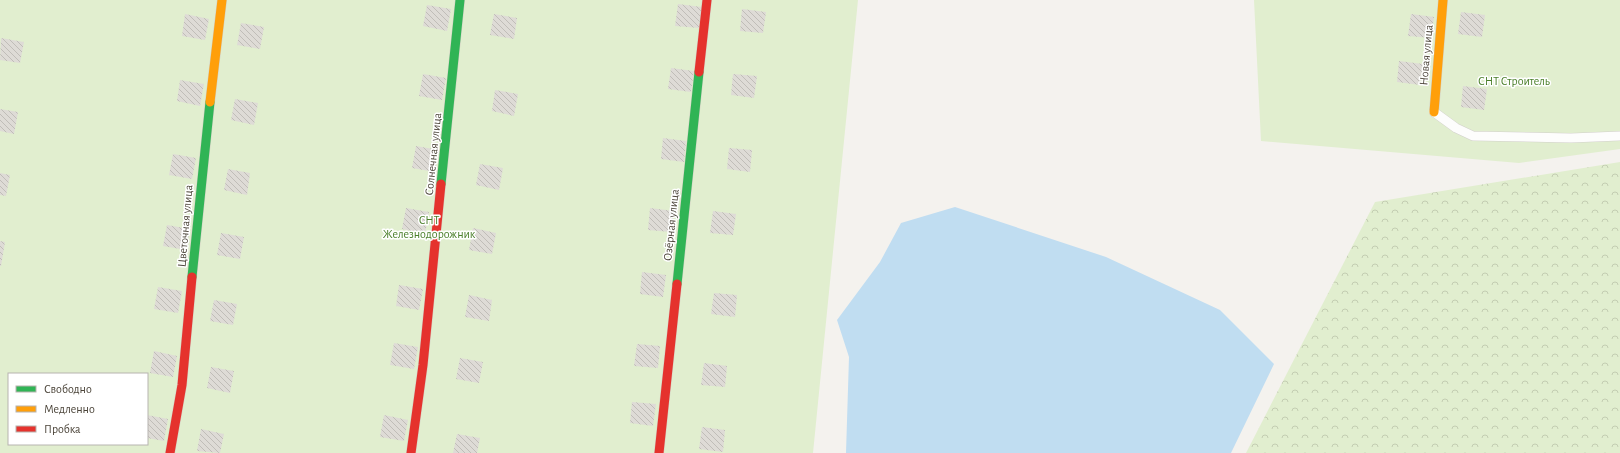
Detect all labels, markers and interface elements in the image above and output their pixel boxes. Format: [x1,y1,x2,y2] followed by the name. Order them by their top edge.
[1417,24,1436,86] street label: Новая улица
[1478,75,1550,87] park label: СНТ Строитель
[423,112,444,196] street label: Солнечная улица
[175,184,196,268] street label: Цветочная улица
[661,188,682,262] street label: Озёрная улица
[383,214,476,240] park label: СНТ Железнодорожник
[8,373,148,445] legend
[44,383,92,395] text: Свободно
[44,403,95,415] text: Медленно
[44,423,81,435] text: Пробка

